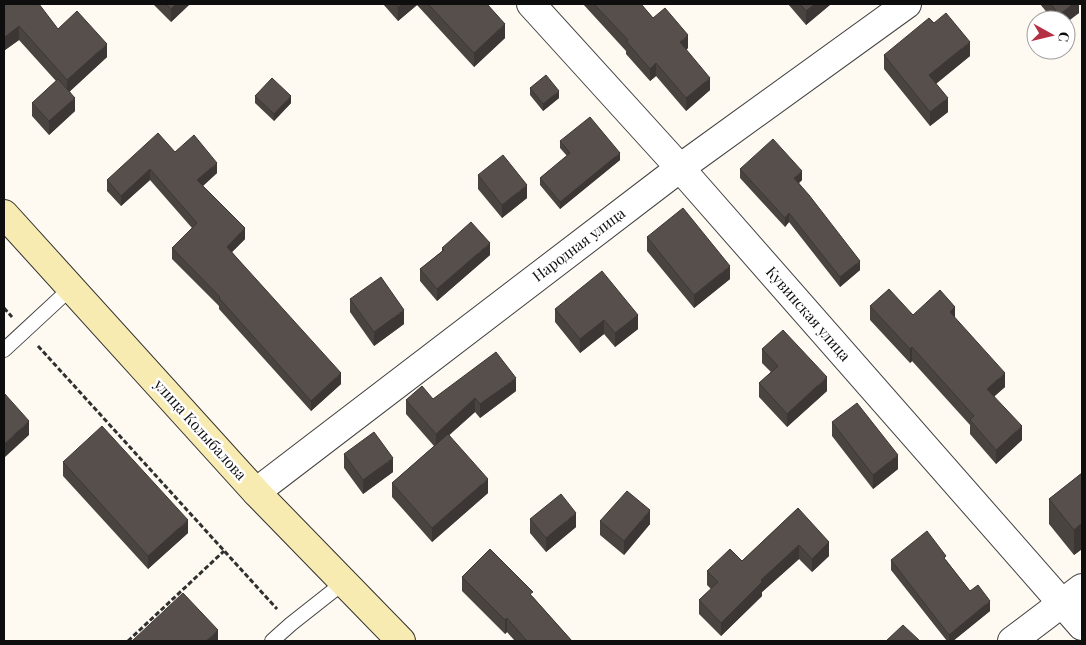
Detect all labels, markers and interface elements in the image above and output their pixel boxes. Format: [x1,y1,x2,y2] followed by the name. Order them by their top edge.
[1026,10,1076,60] north arrow
[1054,31,1074,43] text: С
[528,202,629,286] street label: Народная улица
[762,262,856,365] street label: Кувинская улица
[149,374,252,484] street label: улица Колыбалова

